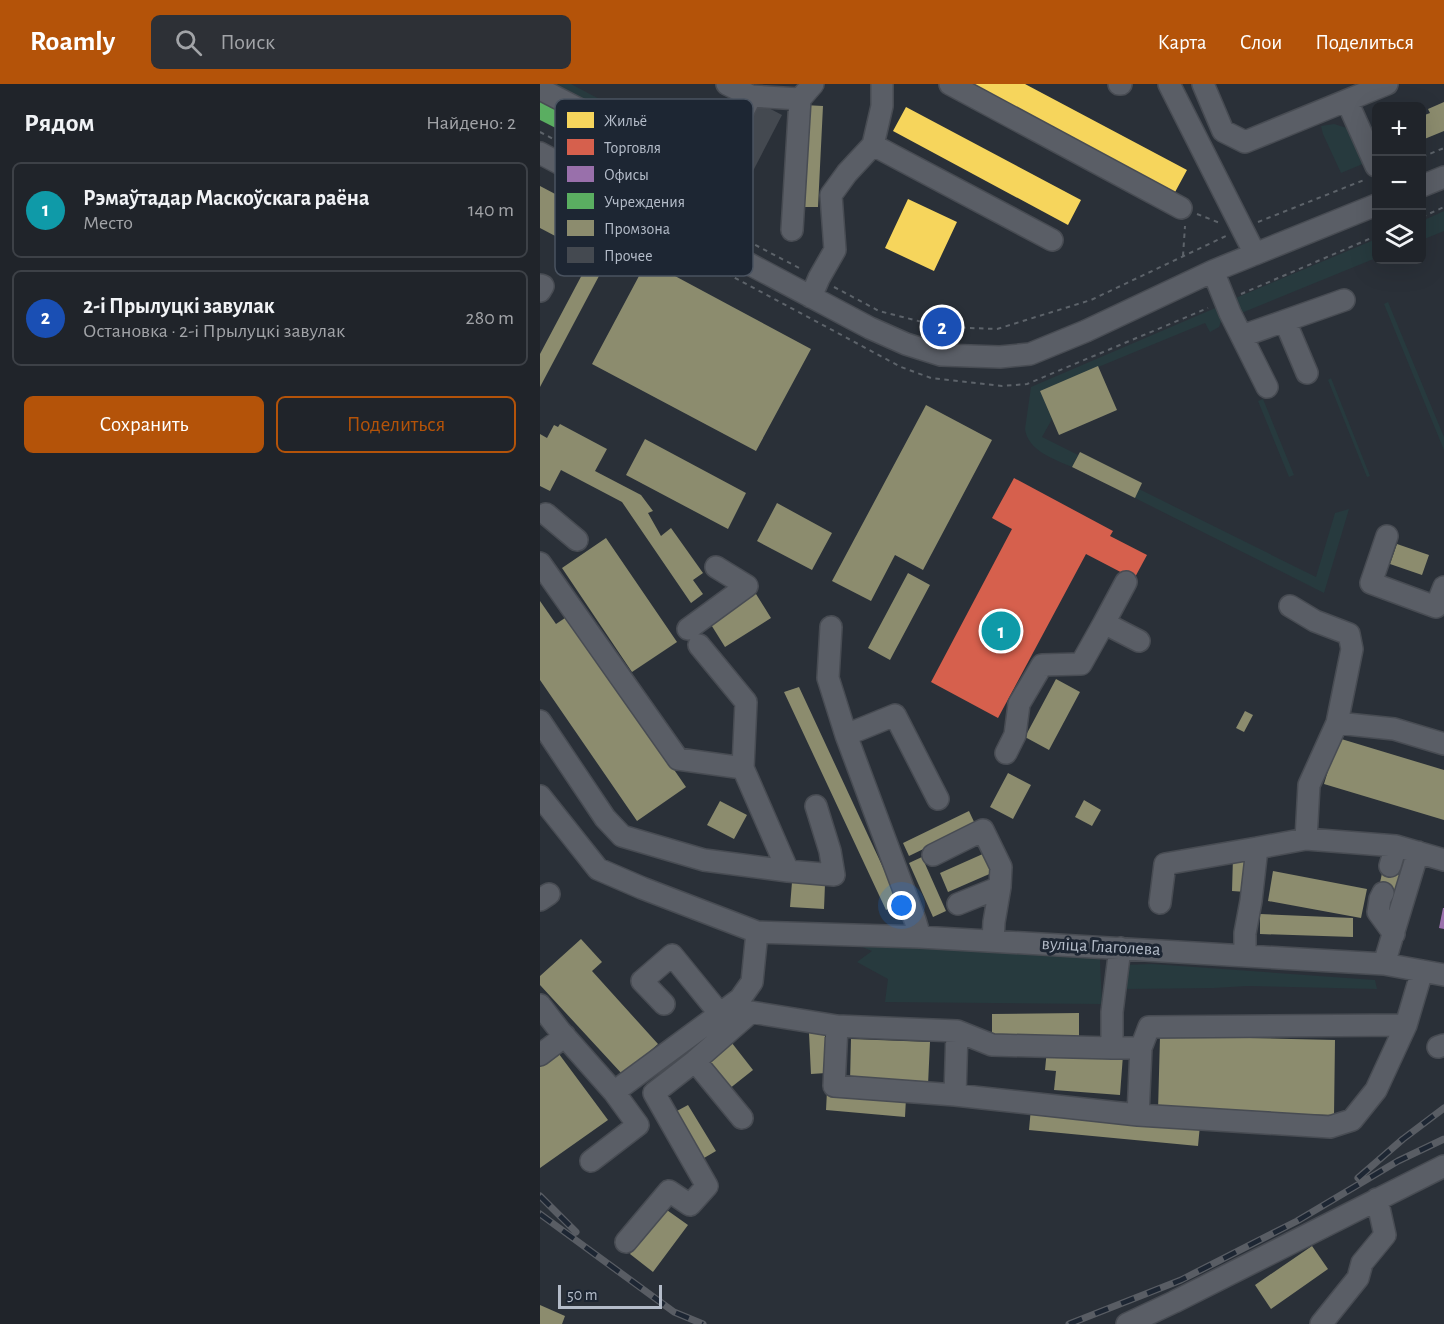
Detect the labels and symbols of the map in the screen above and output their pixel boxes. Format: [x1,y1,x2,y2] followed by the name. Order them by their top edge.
[555,99,753,276] legend
[604,113,647,129] text: Жильё
[604,140,661,156] text: Торговля
[604,167,649,183] text: Офисы
[604,194,685,210] text: Учреждения
[604,221,670,237] text: Промзона
[604,248,653,264] text: Прочее
[922,304,962,350] pin: 2
[982,608,1020,654] pin: 1
[887,891,916,920] your location
[1041,935,1161,959] street label: вуліца Глаголева
[558,1282,662,1310] scale bar

